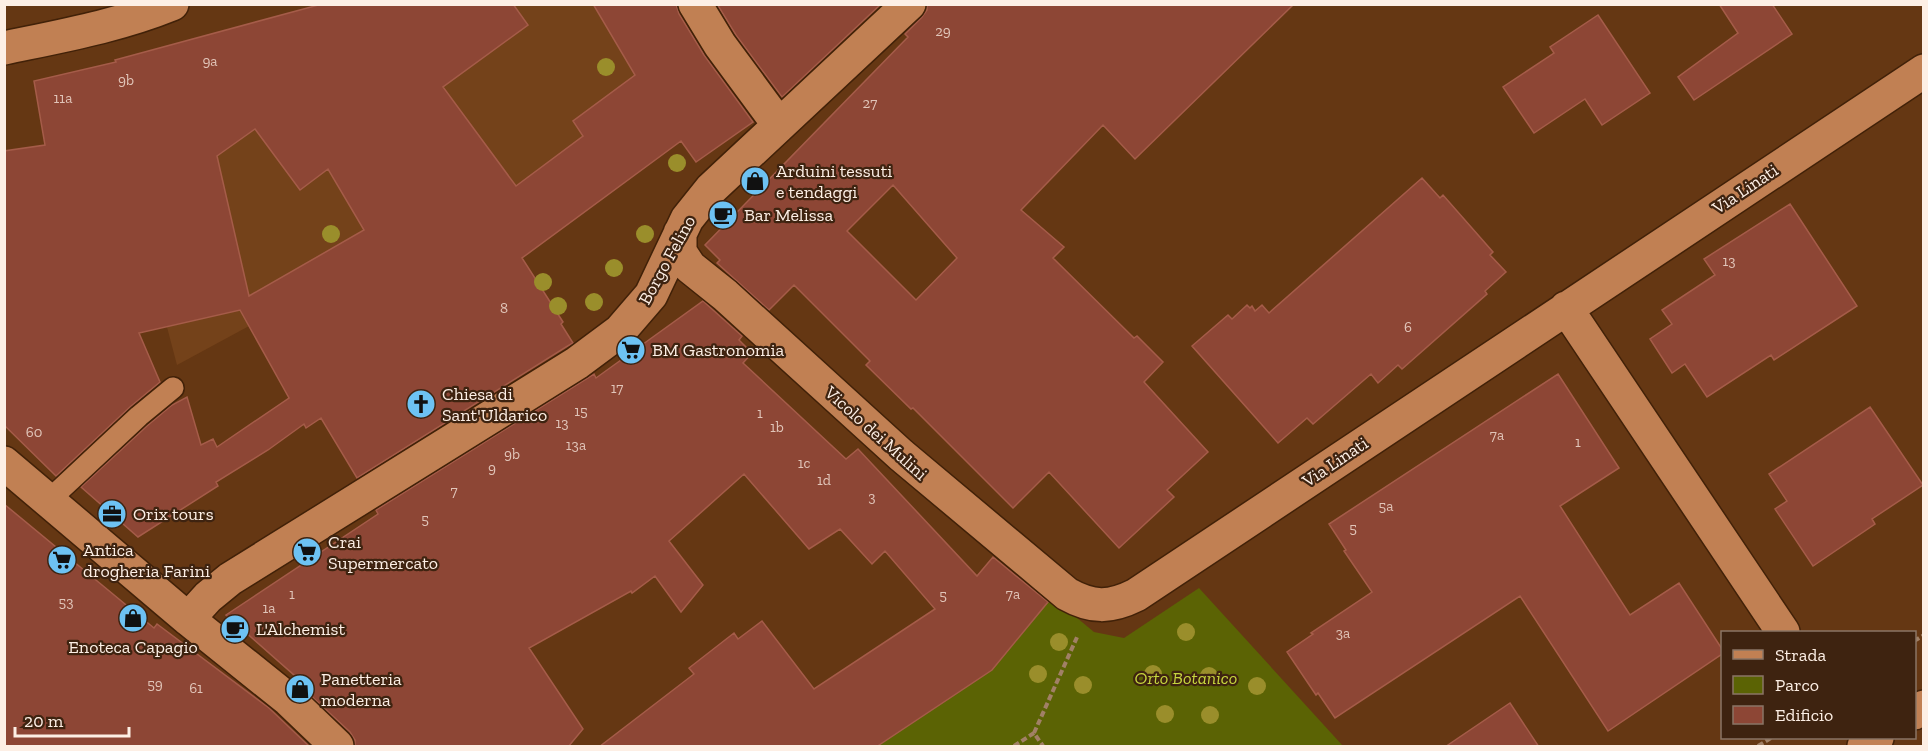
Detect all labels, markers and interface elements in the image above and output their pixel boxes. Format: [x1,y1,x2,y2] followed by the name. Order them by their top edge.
[935,22,951,40] house number: 29
[202,52,218,70] house number: 9a
[118,71,134,89] house number: 9b
[54,89,72,107] house number: 11a
[863,94,877,112] house number: 27
[1707,159,1782,220] street label: Via Linati
[776,160,892,203] place label: Arduini tessuti e tendaggi
[739,165,771,197] shop icon: Arduini tessuti e tendaggi
[707,199,739,231] cafe icon: Bar Melissa
[744,204,833,226] place label: Bar Melissa
[634,212,700,308] street label: Borgo Felino
[1722,252,1736,270] house number: 13
[500,299,508,317] house number: 8
[1404,318,1412,336] house number: 6
[615,334,647,366] supermarket icon: BM Gastronomia
[652,339,784,361] place label: BM Gastronomia
[611,379,623,397] house number: 17
[819,381,932,485] street label: Vicolo dei Mulini
[442,383,547,426] place label: Chiesa di Sant'Uldarico
[405,388,437,420] church icon: Chiesa di Sant'Uldarico
[574,402,588,420] house number: 15
[757,404,763,422] house number: 1
[555,414,569,432] house number: 13
[770,418,784,436] house number: 1b
[26,423,42,441] house number: 60
[1490,426,1504,444] house number: 7a
[1297,432,1372,493] street label: Via Linati
[1575,433,1581,451] house number: 1
[566,436,586,454] house number: 13a
[504,445,520,463] house number: 9b
[798,454,810,472] house number: 1c
[488,459,496,477] house number: 9
[817,471,832,489] house number: 1d
[450,482,458,500] house number: 7
[868,488,876,506] house number: 3
[1379,497,1393,515] house number: 5a
[96,498,128,530] office icon: Orix tours
[133,503,214,525] place label: Orix tours
[421,510,429,528] house number: 5
[1349,519,1357,537] house number: 5
[328,531,438,574] place label: Crai Supermercato
[291,536,323,568] supermarket icon: Crai Supermercato
[83,539,210,582] place label: Antica drogheria Farini
[46,544,78,576] supermarket icon: Antica drogheria Farini
[289,585,295,603] house number: 1
[1006,585,1020,603] house number: 7a
[939,586,947,604] house number: 5
[58,593,74,611] house number: 53
[262,599,276,617] house number: 1a
[117,602,149,634] shop icon: Enoteca Capagio
[219,613,251,645] cafe icon: L'Alchemist
[256,618,345,640] place label: L'Alchemist
[1336,624,1350,642] house number: 3a
[1721,631,1916,739] legend
[68,636,198,658] place label: Enoteca Capagio
[1775,644,1826,666] text: Strada
[1135,667,1237,689] park label: Orto Botanico
[321,668,402,711] place label: Panetteria moderna
[284,673,316,705] shop icon: Panetteria moderna
[1775,674,1819,696] text: Parco
[147,675,163,693] house number: 59
[189,679,203,697] house number: 61
[15,700,129,738] scale bar
[1775,704,1833,726] text: Edificio
[24,710,64,732] text: 20 m

